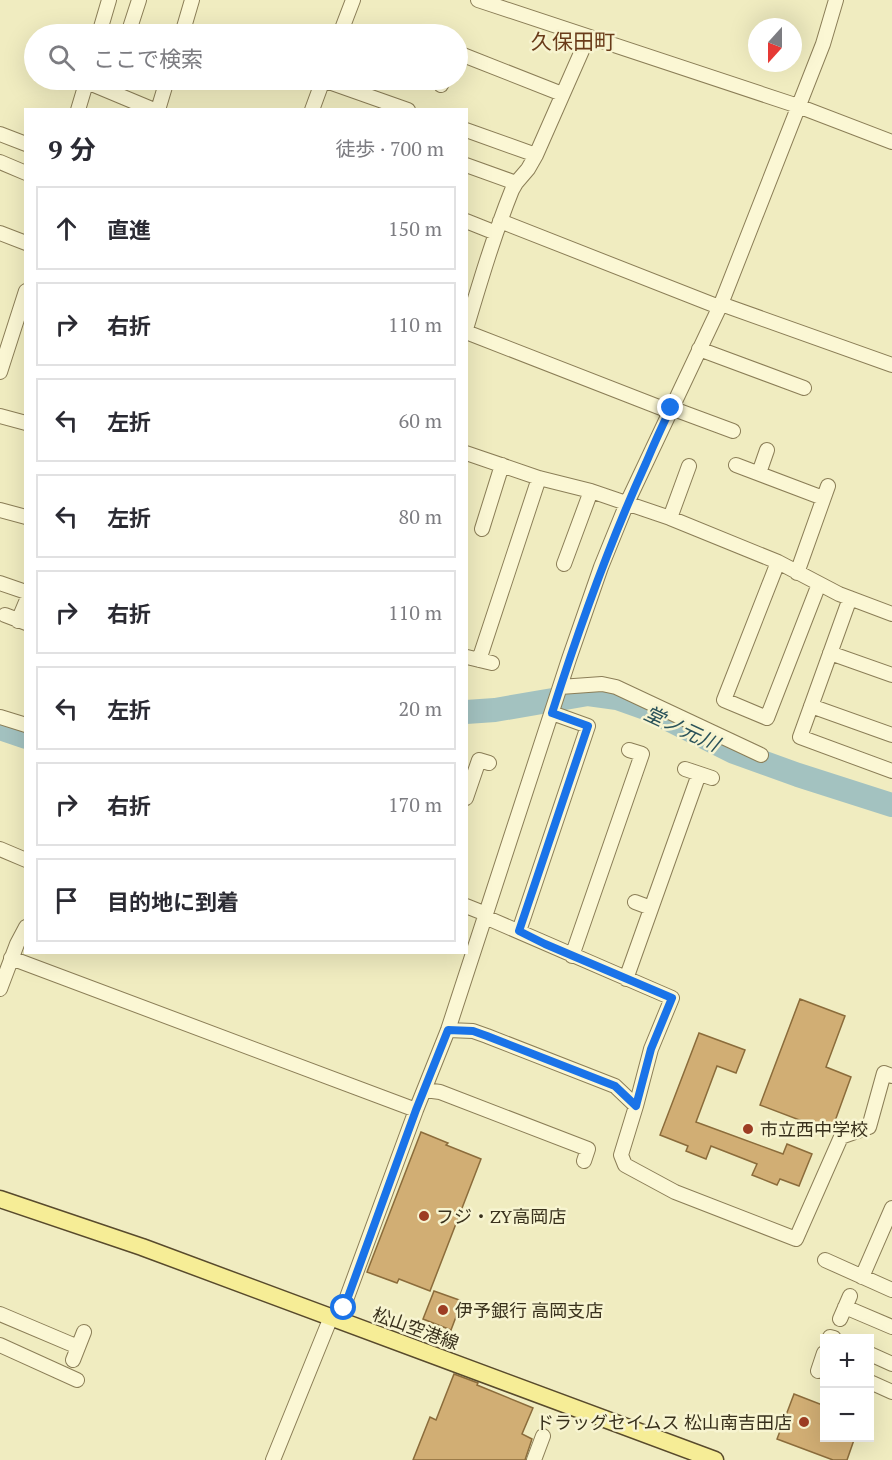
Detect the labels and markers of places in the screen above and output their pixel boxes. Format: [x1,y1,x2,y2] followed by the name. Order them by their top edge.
[760,1117,868,1141] place label: 市立西中学校
[741,1122,755,1136] marker: 市立西中学校
[436,1204,566,1228] place label: フジ・ZY高岡店
[417,1209,431,1223] marker: フジ・ZY高岡店
[455,1298,603,1322] place label: 伊予銀行 高岡支店
[436,1303,450,1317] marker: 伊予銀行 高岡支店
[536,1410,792,1434] place label: ドラッグセイムス 松山南吉田店
[797,1415,811,1429] marker: ドラッグセイムス 松山南吉田店

